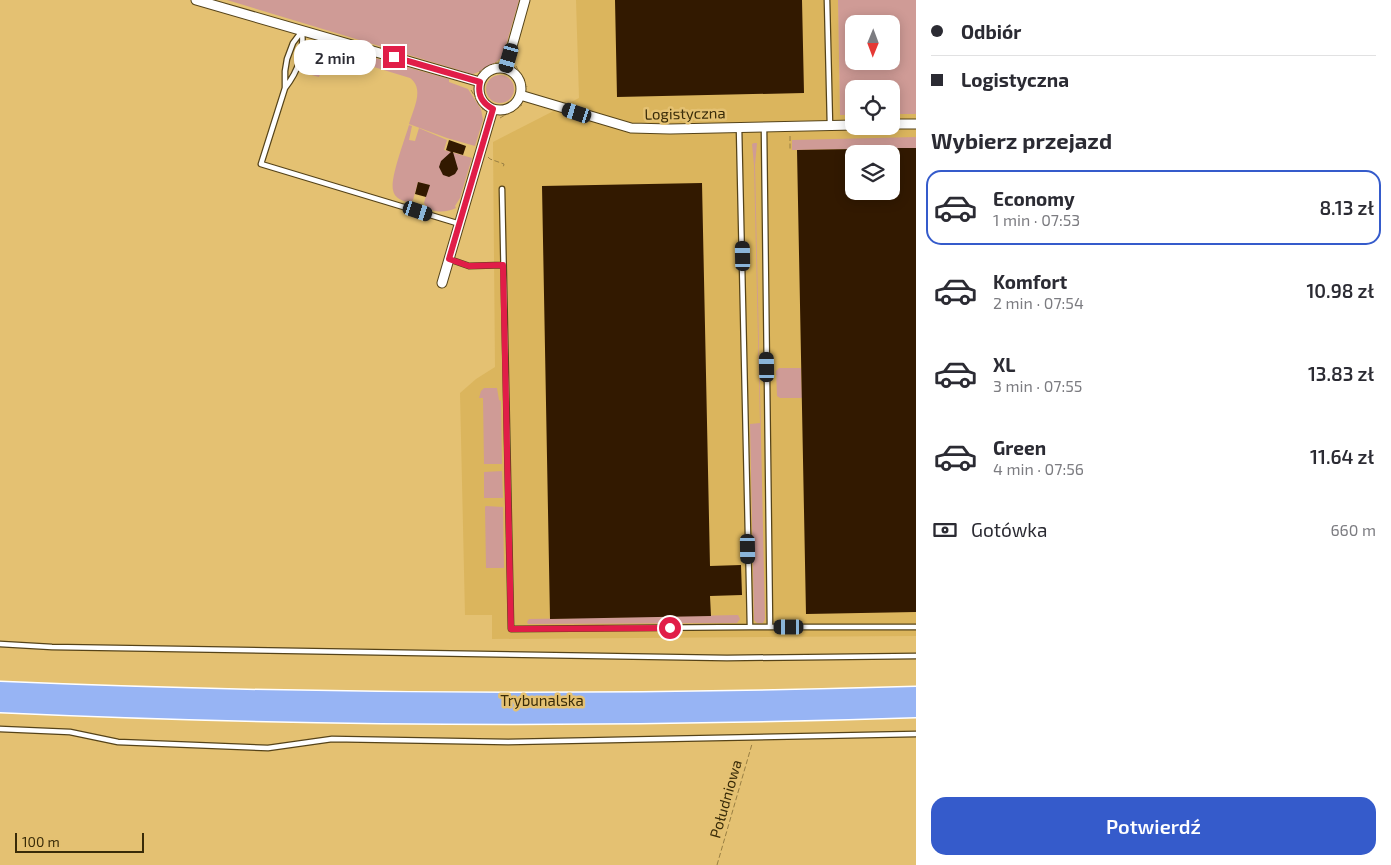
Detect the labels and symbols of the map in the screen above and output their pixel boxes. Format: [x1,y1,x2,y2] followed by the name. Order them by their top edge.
[845,15,900,70] north arrow
[294,40,376,74] callout: 2 min
[497,42,520,74] car
[383,46,405,68] route end
[560,101,593,125] car
[644,103,726,123] street label: Logistyczna
[401,199,434,223] car
[735,241,750,271] car
[759,352,774,382] car
[740,534,755,564] car
[659,617,681,639] route start
[774,620,804,635] car
[500,691,584,709] street label: Trybunalska
[705,757,745,840] street label: Południowa
[15,830,144,853] scale bar

